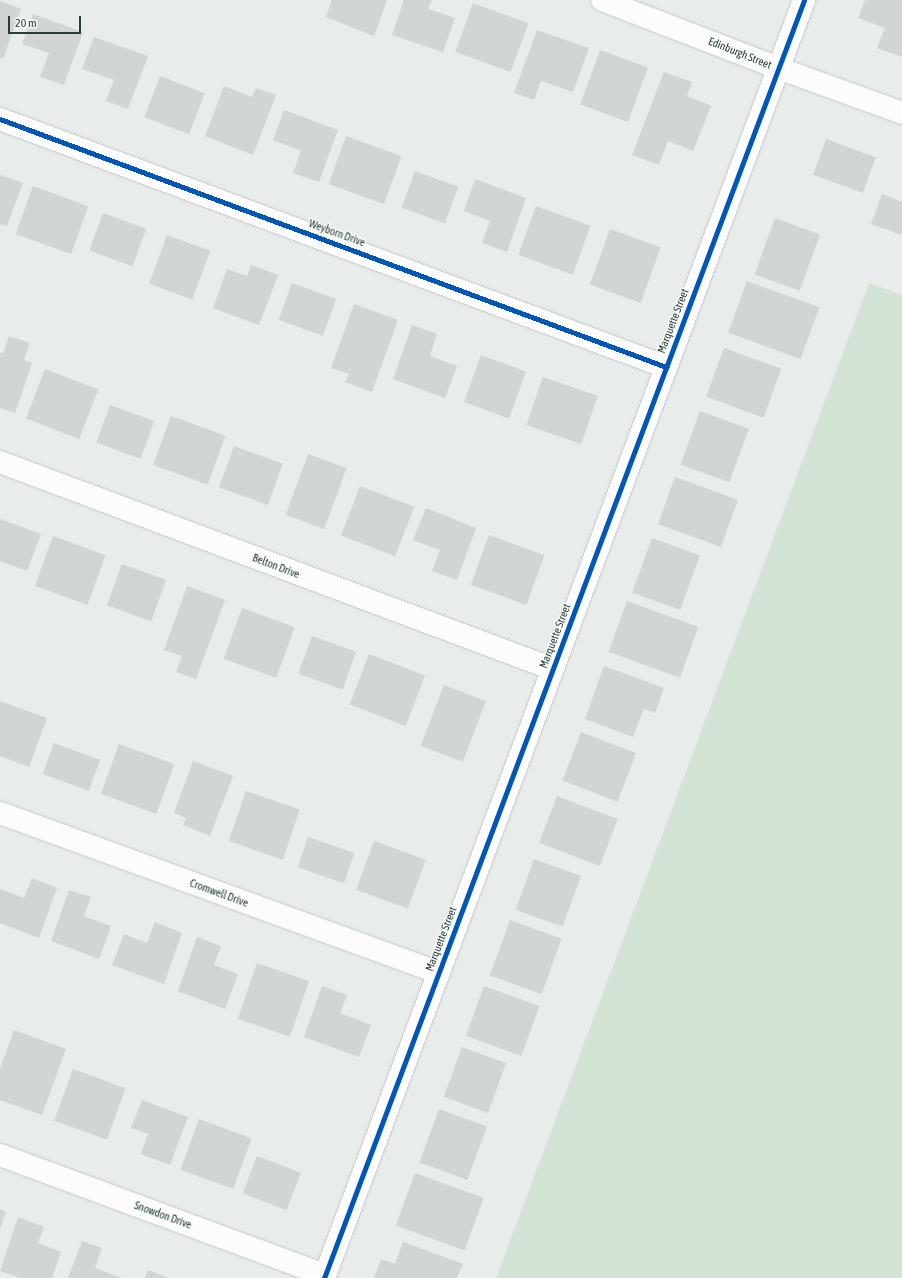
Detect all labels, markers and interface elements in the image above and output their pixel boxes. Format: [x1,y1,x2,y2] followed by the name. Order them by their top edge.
[10,8,83,34] scale bar
[15,16,37,30] text: 20 m
[707,34,773,72] street label: Edinburgh Street
[307,217,367,249] street label: Weyborn Drive
[655,287,691,355] street label: Marquette Street
[251,551,301,581] street label: Belton Drive
[537,602,573,670] street label: Marquette Street
[188,876,250,910] street label: Cromwell Drive
[423,905,459,973] street label: Marquette Street
[133,1199,193,1231] street label: Snowdon Drive

